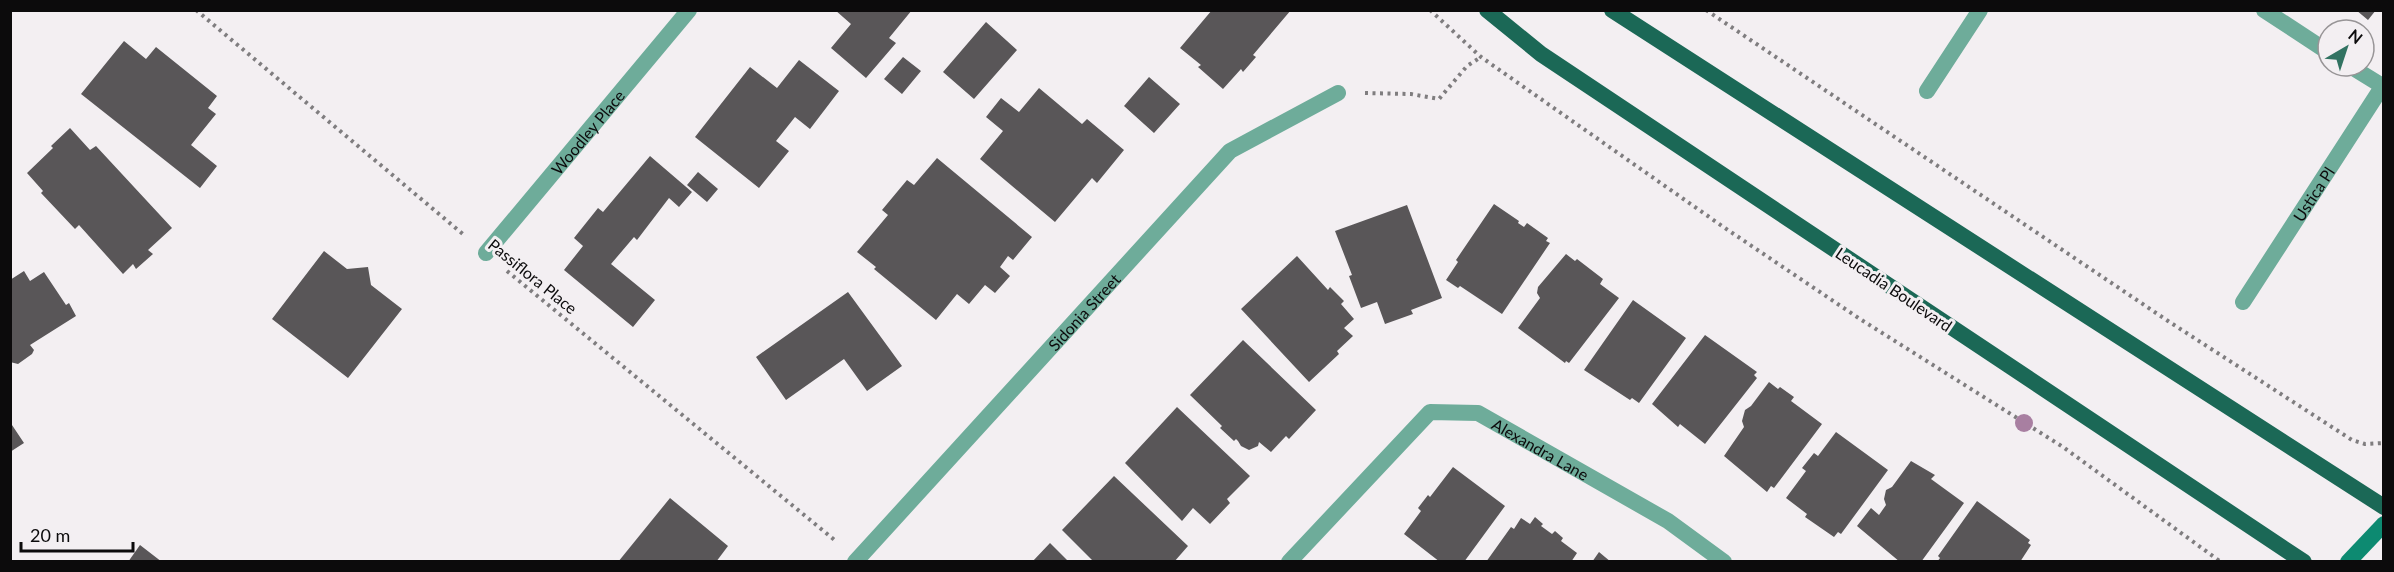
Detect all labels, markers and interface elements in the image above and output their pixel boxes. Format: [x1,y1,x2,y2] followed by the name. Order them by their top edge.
[2316,18,2376,78] north arrow
[2345,25,2367,47] text: N
[547,86,628,178] street label: Woodley Place
[2288,163,2338,225] street label: Ustica Pl
[485,234,581,318] street label: Passiflora Place
[1832,243,1956,335] street label: Leucadia Boulevard
[1044,269,1124,354] street label: Sidonia Street
[1489,414,1592,484] street label: Alexandra Lane
[21,515,134,553] scale bar
[30,524,70,546] text: 20 m

